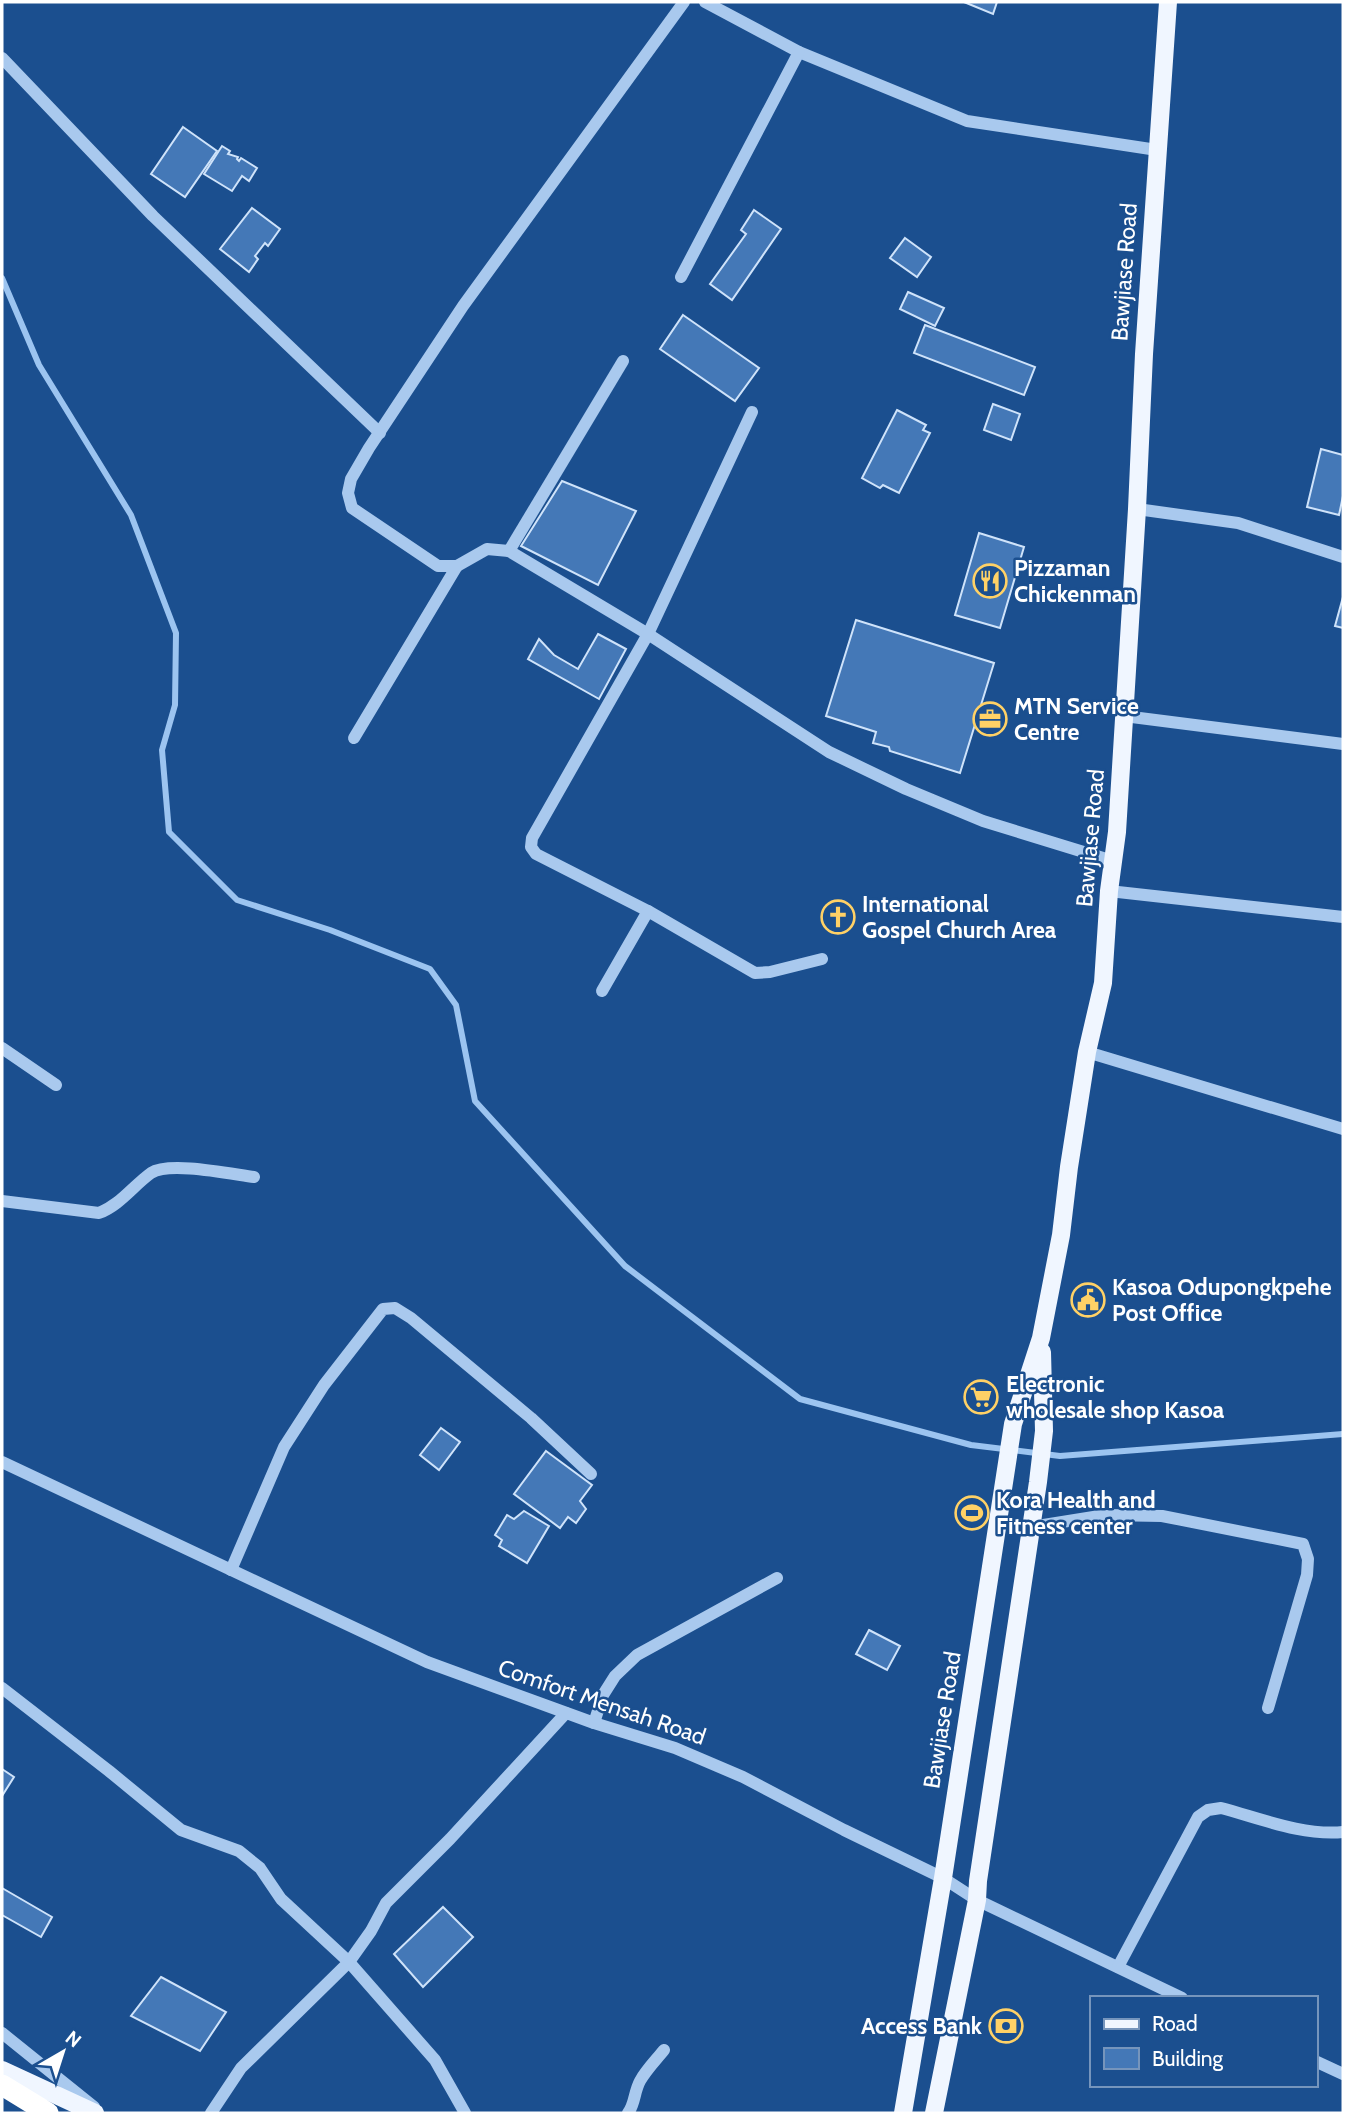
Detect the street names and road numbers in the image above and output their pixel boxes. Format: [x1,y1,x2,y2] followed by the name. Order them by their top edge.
[1105,202,1143,342] street label: Bawjiase Road
[1070,768,1110,908] street label: Bawjiase Road
[917,1650,967,1790] street label: Bawjiase Road
[494,1653,710,1751] street label: Comfort Mensah Road

